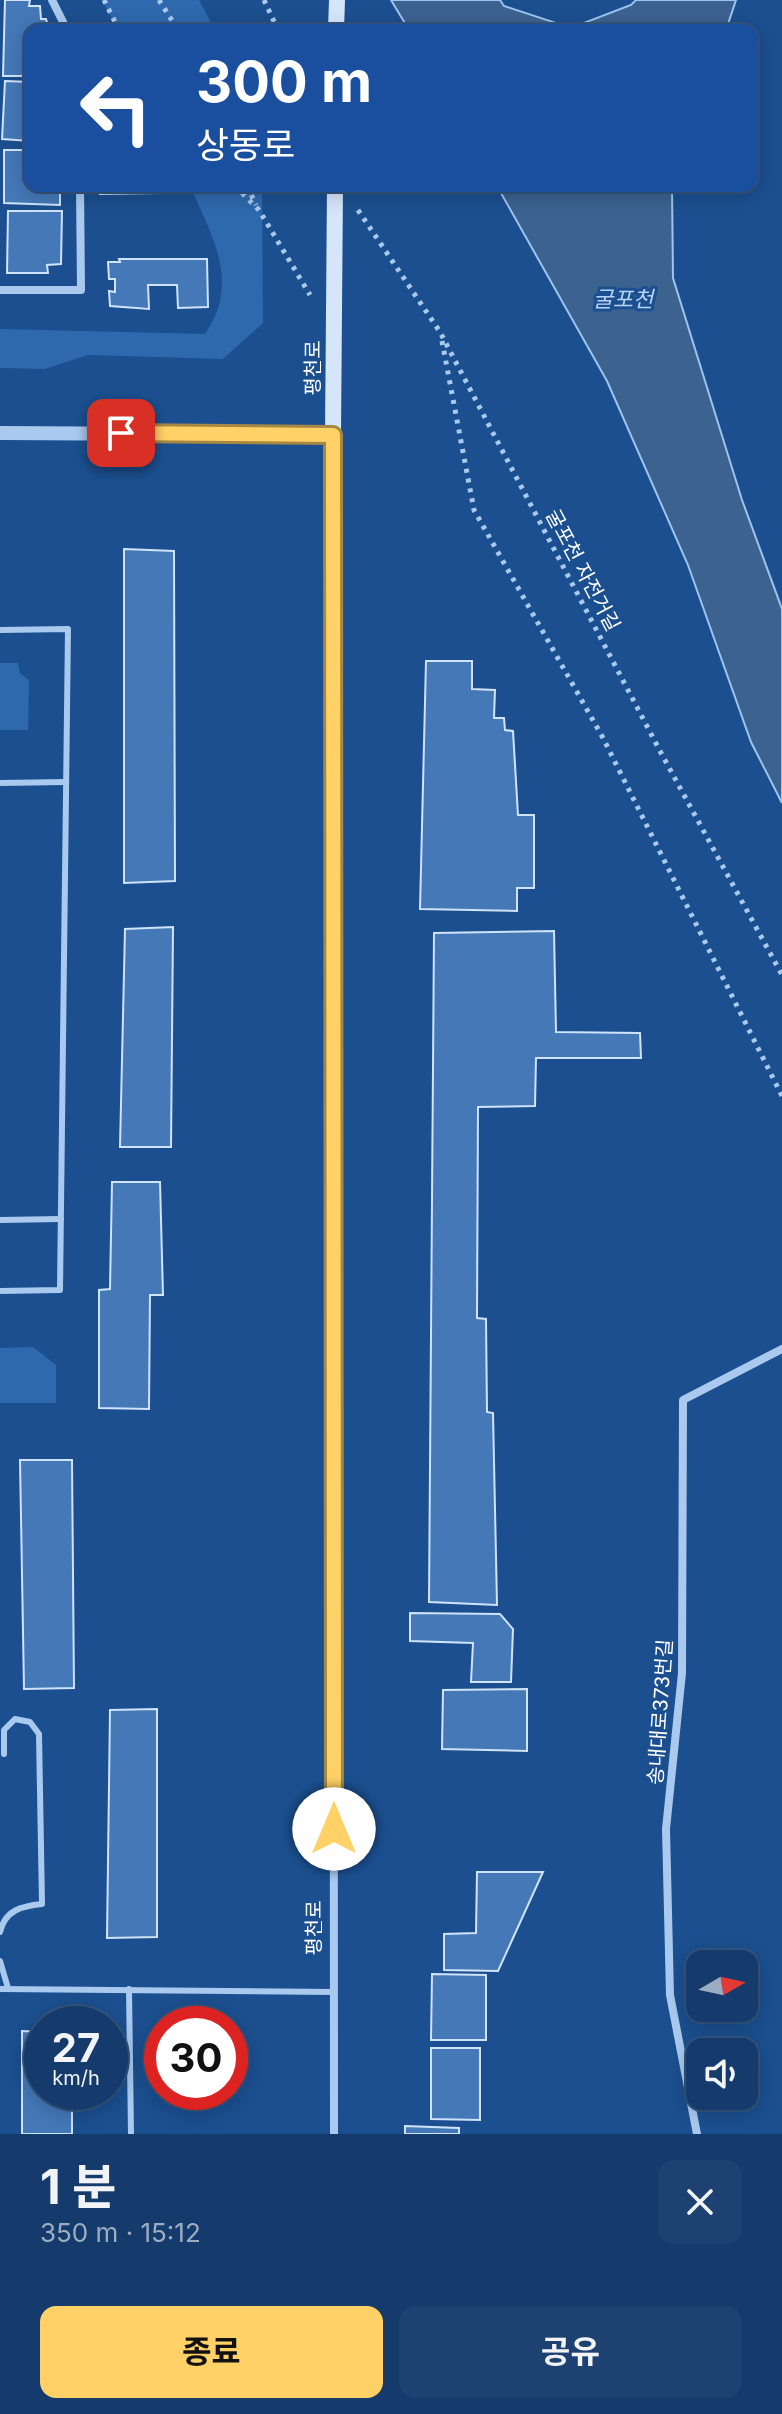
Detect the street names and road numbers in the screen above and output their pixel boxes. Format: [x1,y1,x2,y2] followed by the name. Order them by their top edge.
[301,340,325,396] street label: 평천로
[541,505,625,635] street label: 굴포천 자전거길
[643,1638,677,1786] street label: 송내대로373번길
[302,1900,326,1956] street label: 평천로

